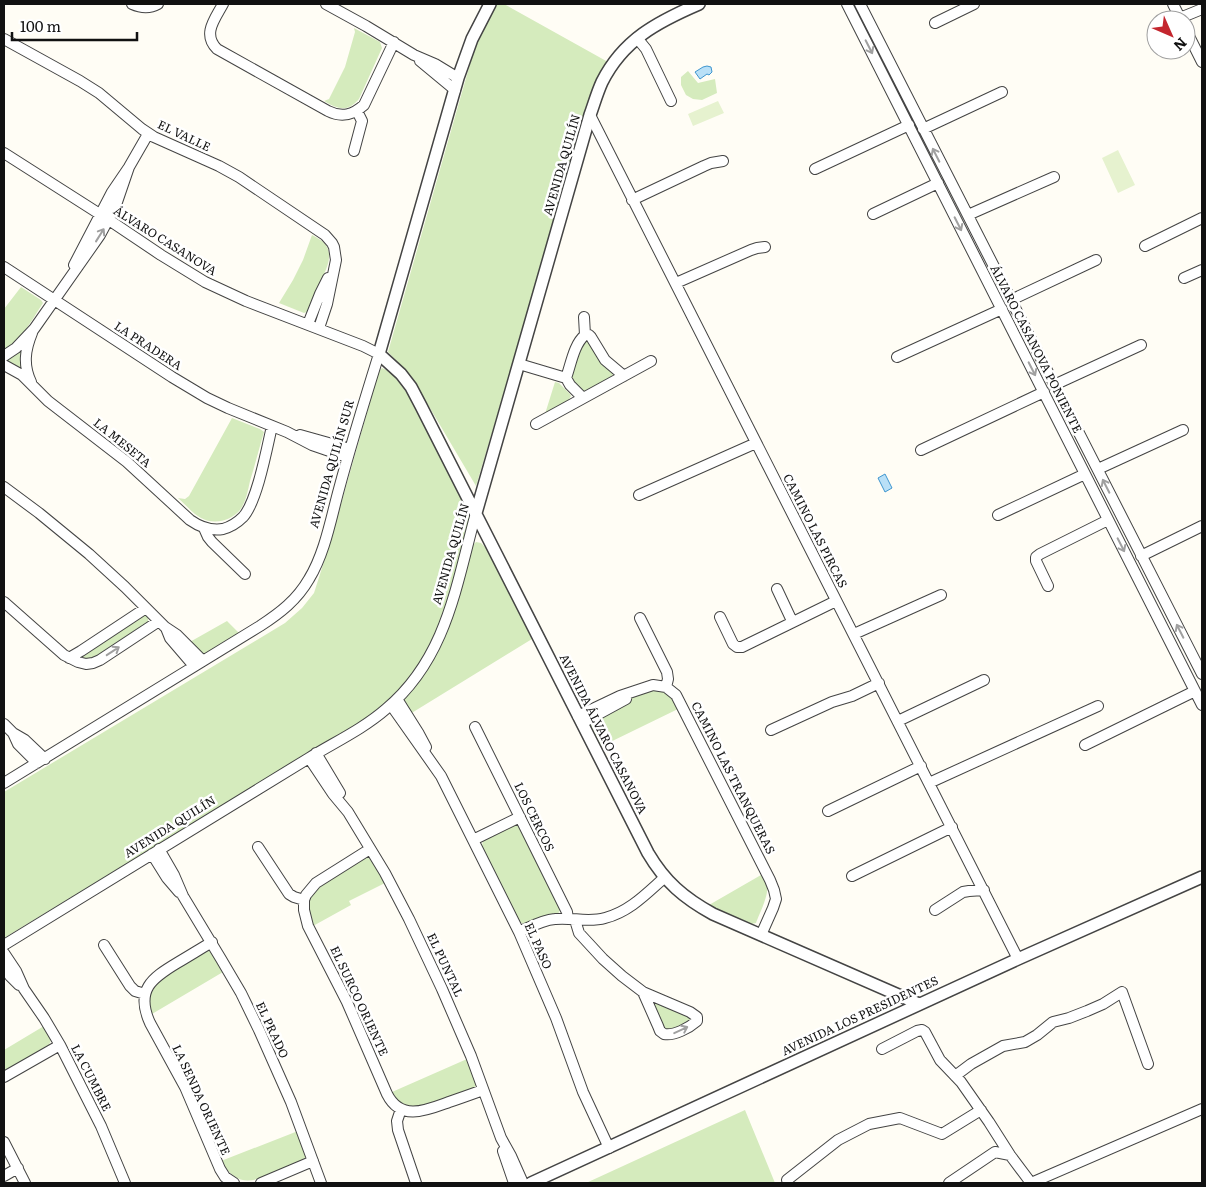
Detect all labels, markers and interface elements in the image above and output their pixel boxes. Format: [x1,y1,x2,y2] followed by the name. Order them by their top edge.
[12,10,138,42] scale bar
[1146,10,1196,60] north arrow
[20,14,61,37] text: 100 m
[1169,34,1192,56] text: N
[865,39,874,54] one-way arrow
[538,112,584,218] street label: AVENIDA QUILÍN
[155,115,214,155] street label: EL VALLE
[931,147,941,162] one-way arrow
[110,201,221,279] street label: ÁLVARO CASANOVA
[953,216,963,231] one-way arrow
[95,229,105,243] one-way arrow
[986,261,1087,436] street label: ÁLVARO CASANOVA PONIENTE
[111,316,186,374] street label: LA PRADERA
[1027,361,1037,376] one-way arrow
[304,397,358,530] street label: AVENIDA QUILÍN SUR
[90,413,155,471] street label: LA MESETA
[779,470,852,591] street label: CAMINO LAS PIRCAS
[1101,479,1110,494] one-way arrow
[427,501,473,607] street label: AVENIDA QUILÍN
[1117,537,1126,552] one-way arrow
[1175,624,1184,639] one-way arrow
[106,646,120,656] one-way arrow
[556,650,652,817] street label: AVENIDA ÁLVARO CASANOVA
[688,698,780,857] street label: CAMINO LAS TRANQUERAS
[510,779,559,854] street label: LOS CERCOS
[120,791,219,862] street label: AVENIDA QUILÍN
[521,919,557,972] street label: EL PASO
[423,930,469,1000] street label: EL PUNTAL
[326,943,393,1059] street label: EL SURCO ORIENTE
[778,971,941,1059] street label: AVENIDA LOS PRESIDENTES
[252,998,294,1061] street label: EL PRADO
[673,1025,688,1034] one-way arrow
[67,1041,117,1115] street label: LA CUMBRE
[168,1041,236,1158] street label: LA SENDA ORIENTE

